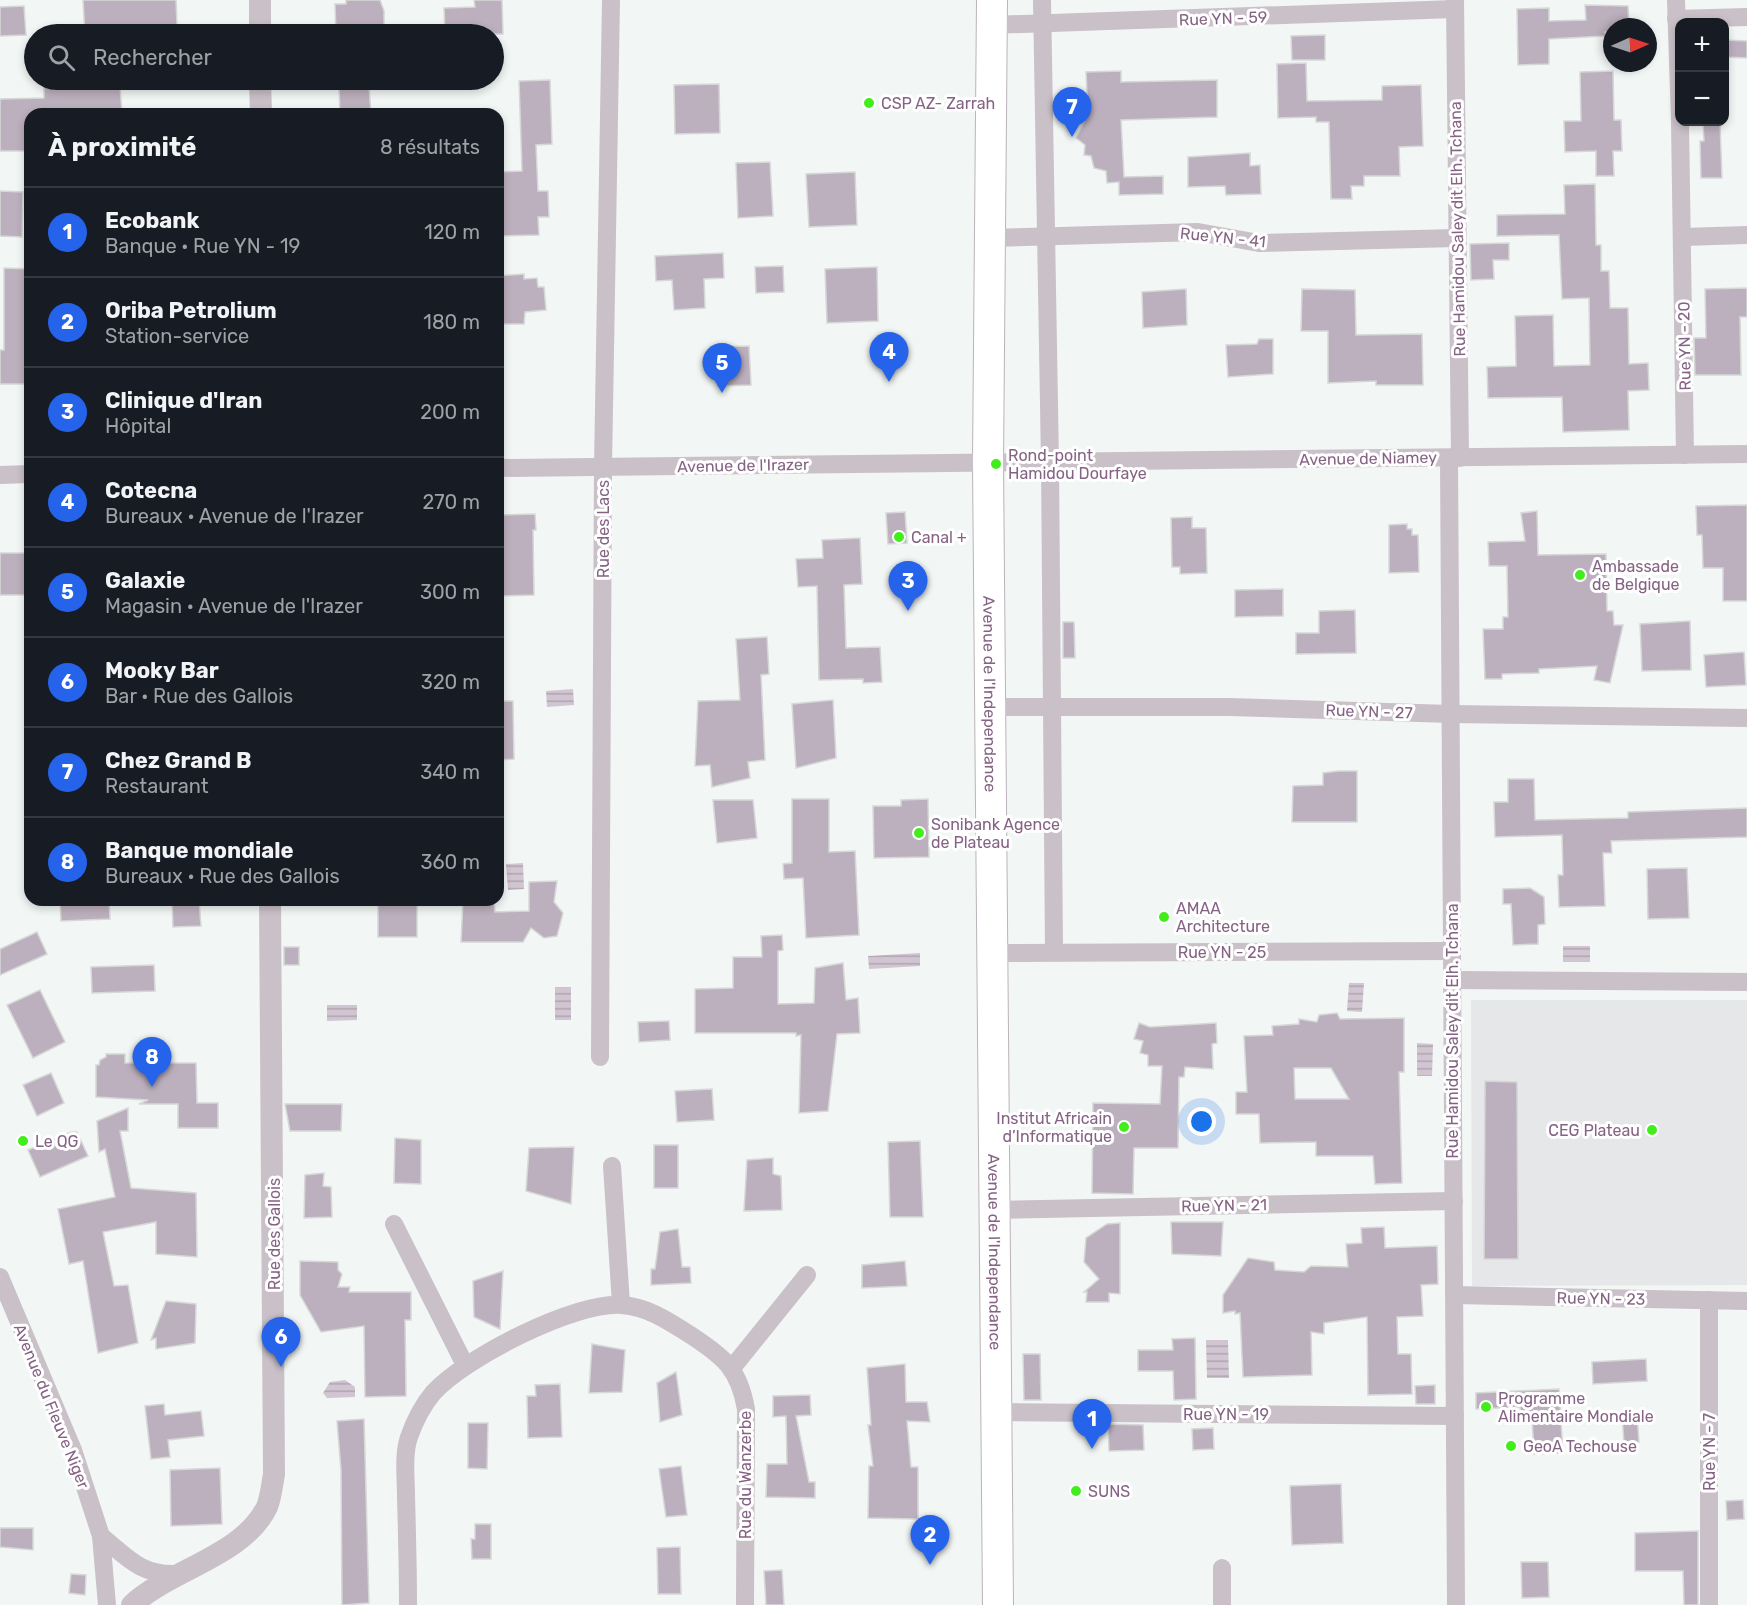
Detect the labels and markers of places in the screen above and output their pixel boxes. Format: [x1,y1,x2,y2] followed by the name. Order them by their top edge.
[1052,88,1092,137] pin: 7
[881,94,995,113] place label: CSP AZ- Zarrah
[862,96,876,110] marker: CSP AZ- Zarrah
[870,332,908,382] pin: 4
[702,344,742,393] pin: 5
[1008,446,1147,483] place label: Rond-point Hamidou Dourfaye
[989,457,1003,471] marker: Rond-point Hamidou Dourfaye
[911,528,967,547] place label: Canal +
[892,530,906,544] marker: Canal +
[1592,557,1680,594] place label: Ambassade de Belgique
[888,562,928,611] pin: 3
[1573,568,1587,582] marker: Ambassade de Belgique
[931,815,1060,852] place label: Sonibank Agence de Plateau
[912,826,926,840] marker: Sonibank Agence de Plateau
[1176,899,1270,936] place label: AMAA Architecture
[1157,910,1171,924] marker: AMAA Architecture
[132,1038,172,1087] pin: 8
[996,1109,1112,1146] place label: Institut Africain d’Informatique
[1117,1120,1131,1134] marker: Institut Africain d’Informatique
[1548,1121,1640,1140] place label: CEG Plateau
[1645,1123,1659,1137] marker: CEG Plateau
[35,1132,78,1151] place label: Le QG
[16,1134,30,1148] marker: Le QG
[262,1318,300,1367] pin: 6
[1498,1389,1654,1426] place label: Programme Alimentaire Mondiale
[1072,1400,1112,1449] pin: 1
[1479,1400,1493,1414] marker: Programme Alimentaire Mondiale
[1523,1437,1637,1456] place label: GeoA Techouse
[1504,1439,1518,1453] marker: GeoA Techouse
[1088,1482,1130,1501] place label: SUNS
[1069,1484,1083,1498] marker: SUNS
[910,1516,950,1565] pin: 2

